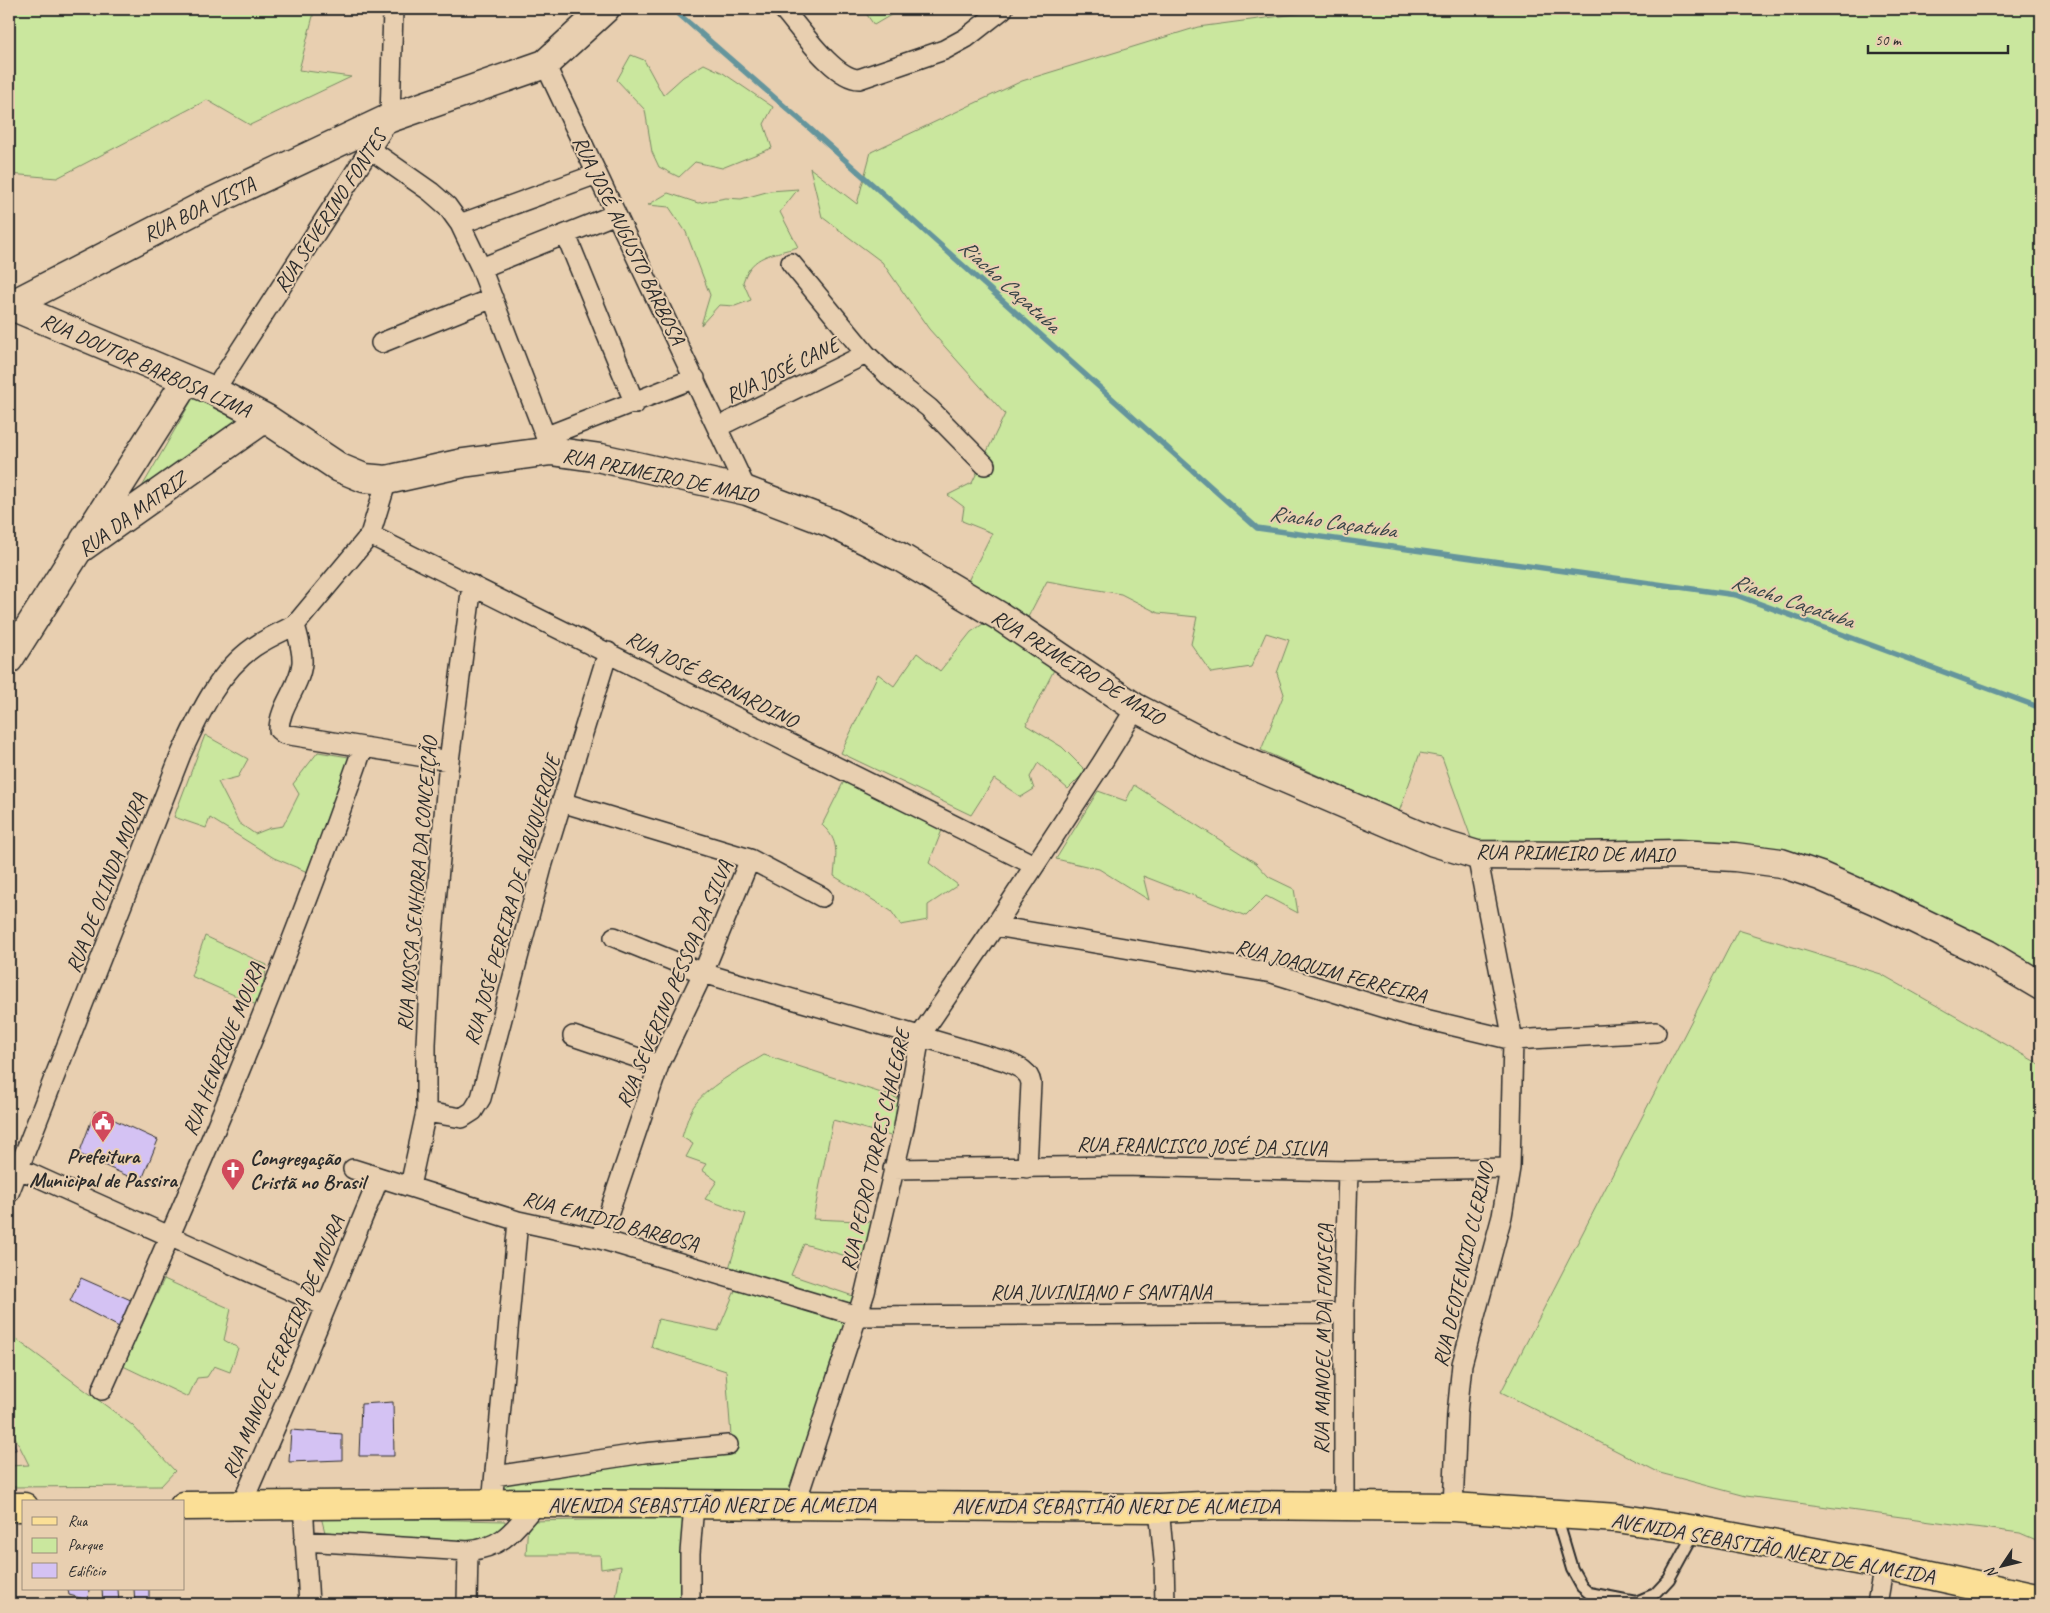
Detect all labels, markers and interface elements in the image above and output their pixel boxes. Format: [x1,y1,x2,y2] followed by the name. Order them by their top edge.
[1868,22,2008,54] scale bar
[1875,31,1902,50] text: 50 m
[268,123,394,297] street label: RUA SEVERINO FONTES
[567,131,692,350] street label: RUA JOSÉ AUGUSTO BARBOSA
[139,171,260,247] street label: RUA BOA VISTA
[953,233,1068,341] water label: Riacho Caçatuba
[37,307,256,424] street label: RUA DOUTOR BARBOSA LIMA
[721,330,845,409] street label: RUA JOSÉ CANE
[560,442,762,509] street label: RUA PRIMEIRO DE MAIO
[73,464,194,562] street label: RUA DA MATRIZ
[1268,499,1401,545] water label: Riacho Caçatuba
[1728,567,1860,636] water label: Riacho Caçatuba
[987,603,1171,732] street label: RUA PRIMEIRO DE MAIO
[622,625,804,735] street label: RUA JOSÉ BERNARDINO
[391,733,443,1032] street label: RUA NOSSA SENHORA DA CONCEIÇÃO
[458,750,567,1048] street label: RUA JOSÉ PEREIRA DE ALBUQUERQUE
[60,789,152,976] street label: RUA DE OLINDA MOURA
[1476,838,1677,868] street label: RUA PRIMEIRO DE MAIO
[610,856,738,1111] street label: RUA SEVERINO PESSOA DA SILVA
[1233,933,1431,1009] street label: RUA JOAQUIM FERREIRA
[176,958,270,1139] street label: RUA HENRIQUE MOURA
[835,1024,916,1273] street label: RUA PEDRO TORRES CHALEGRE
[90,1109,116,1143] public building icon: Prefeitura Municipal de Passira
[1077,1131,1328,1161] street label: RUA FRANCISCO JOSÉ DA SILVA
[29,1143,178,1193] place label: Prefeitura Municipal de Passira
[250,1145,369,1195] place label: Congregação Cristã no Brasil
[220,1157,246,1191] church icon: Congregação Cristã no Brasil
[1427,1158,1500,1369] street label: RUA DEOTENCIO CLERINO
[520,1185,702,1257] street label: RUA EMIDIO BARBOSA
[216,1211,351,1482] street label: RUA MANOEL FERREIRA DE MOURA
[1308,1223,1338,1454] street label: RUA MANOEL M DA FONSECA
[991,1279,1213,1305] street label: RUA JUVINIANO F SANTANA
[548,1492,876,1518] street label: AVENIDA SEBASTIÃO NERI DE ALMEIDA
[952,1493,1280,1519] street label: AVENIDA SEBASTIÃO NERI DE ALMEIDA
[22,1500,185,1590] legend
[1610,1507,1937,1589] street label: AVENIDA SEBASTIÃO NERI DE ALMEIDA
[68,1512,88,1531] text: Rua
[68,1536,104,1555] text: Parque
[1978,1540,2028,1590] north arrow
[68,1562,107,1581] text: Edifício
[1981,1563,2001,1582] text: N

